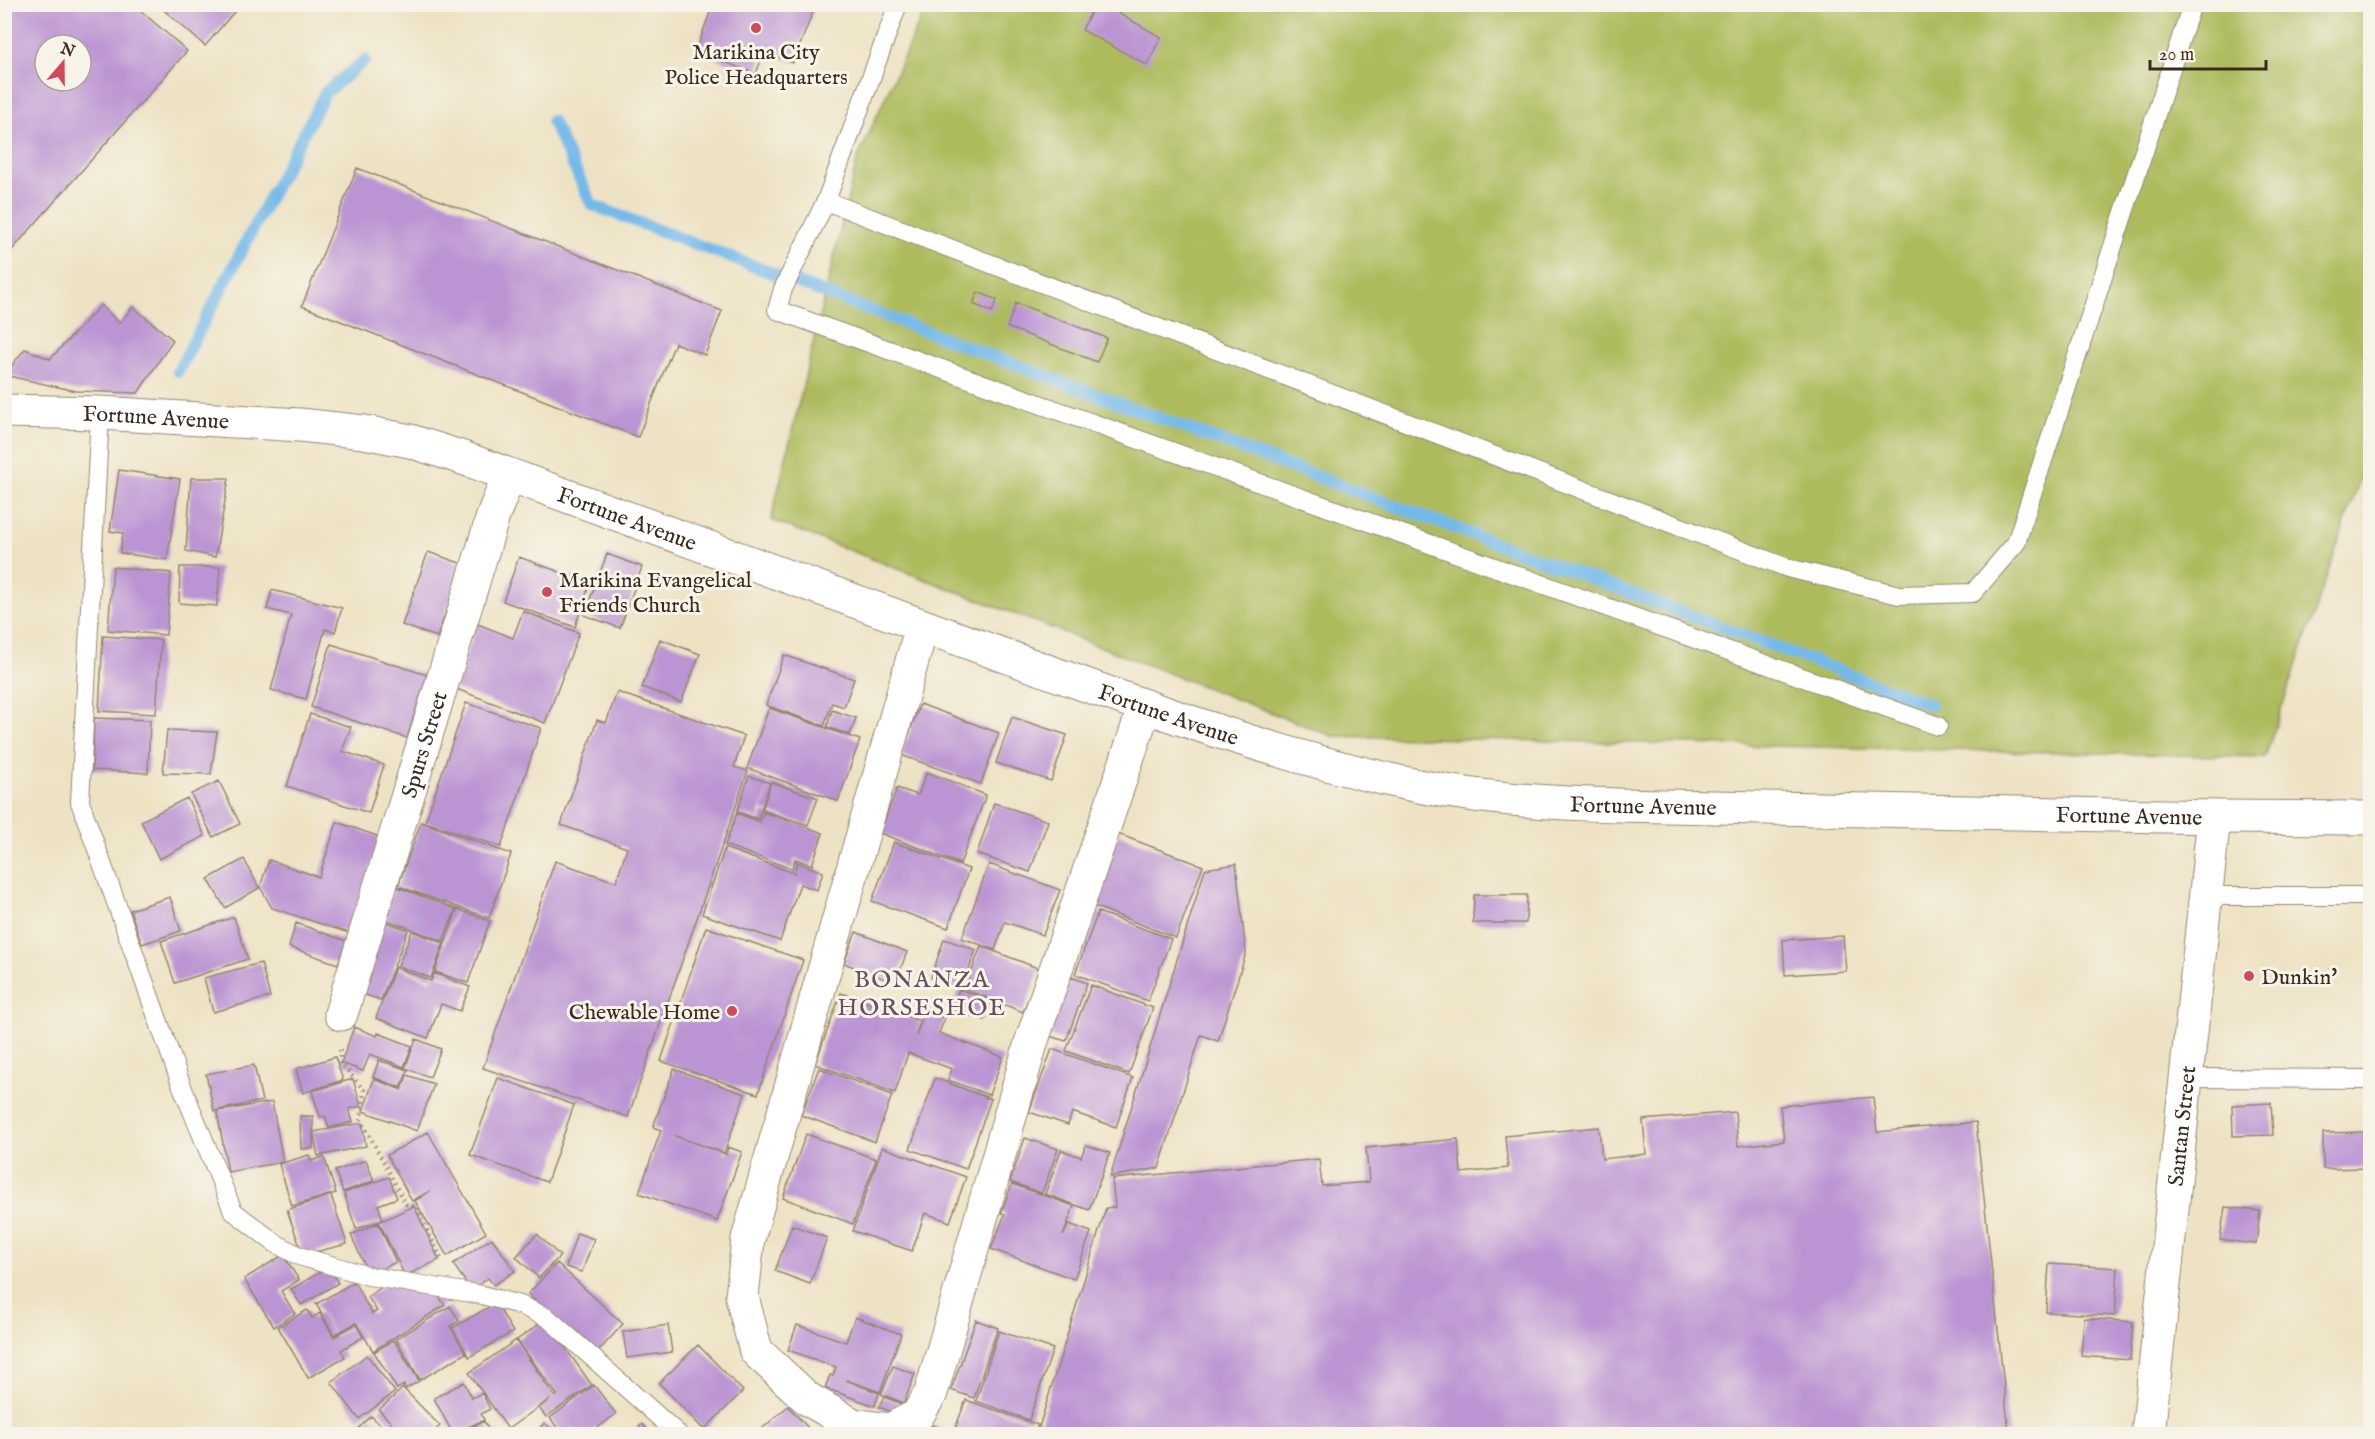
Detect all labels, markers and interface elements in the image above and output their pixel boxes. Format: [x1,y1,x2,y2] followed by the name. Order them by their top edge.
[749,21,763,35] marker: Marikina City Police Headquarters
[33,33,93,93] north arrow
[2150,33,2266,71] scale bar
[57,39,78,63] text: N
[664,39,848,92] place label: Marikina City Police Headquarters
[2159,44,2194,67] text: 20 m
[82,401,230,437] street label: Fortune Avenue
[553,482,700,558] street label: Fortune Avenue
[559,567,752,620] place label: Marikina Evangelical Friends Church
[540,585,554,599] marker: Marikina Evangelical Friends Church
[1094,679,1242,753] street label: Fortune Avenue
[396,688,455,801] street label: Spurs Street
[1569,791,1717,823] street label: Fortune Avenue
[2055,802,2203,833] street label: Fortune Avenue
[2261,964,2337,992] place label: Dunkin'
[837,965,1007,1024] district label: BONANZA HORSESHOE
[2242,969,2256,983] marker: Dunkin'
[569,999,720,1027] place label: Chewable Home
[725,1004,739,1018] marker: Chewable Home
[2163,1064,2203,1188] street label: Santan Street

